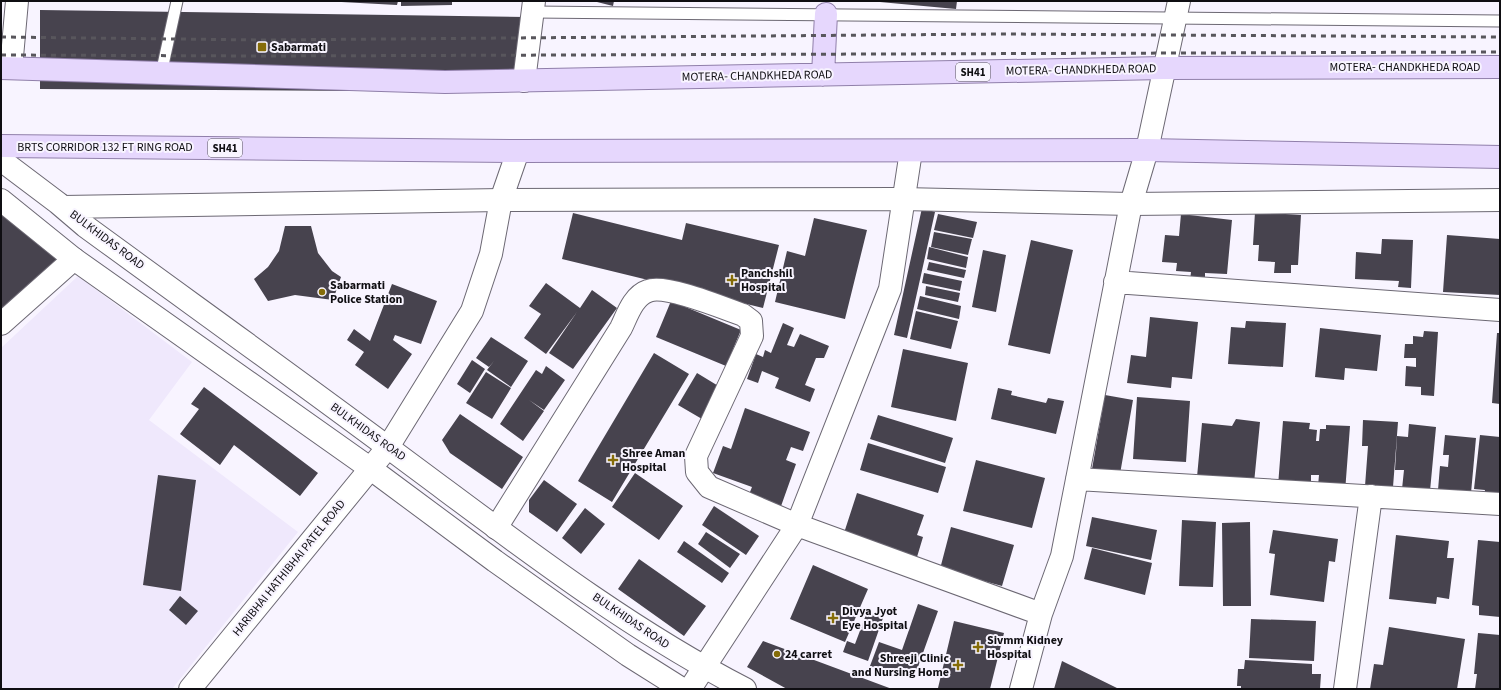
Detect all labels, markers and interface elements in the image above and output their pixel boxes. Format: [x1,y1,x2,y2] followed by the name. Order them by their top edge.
[271,39,326,56] place label: Sabarmati
[256,41,268,53] marker: Sabarmati
[1330,59,1480,76] street label: MOTERA- CHANDKHEDA ROAD
[1005,60,1157,80] street label: MOTERA- CHANDKHEDA ROAD
[956,63,990,81] road number: SH41
[681,66,833,86] street label: MOTERA- CHANDKHEDA ROAD
[17,139,193,156] street label: BRTS CORRIDOR 132 FT RING ROAD
[208,139,242,157] road number: SH41
[66,206,148,274] street label: BULKHIDAS ROAD
[741,265,793,296] place label: Panchshil Hospital
[726,274,738,286] marker: Panchshil Hospital
[330,277,403,308] place label: Sabarmati Police Station
[317,287,327,297] marker: Sabarmati Police Station
[327,399,409,465] street label: BULKHIDAS ROAD
[622,445,685,476] place label: Shree Aman Hospital
[607,454,619,466] marker: Shree Aman Hospital
[229,496,349,640] street label: HARIBHAI HATHIBHAI PATEL ROAD
[589,589,673,653] street label: BULKHIDAS ROAD
[842,603,908,634] place label: Divya Jyot Eye Hospital
[827,612,839,624] marker: Divya Jyot Eye Hospital
[987,632,1064,663] place label: Sivmm Kidney Hospital
[972,641,984,653] marker: Sivmm Kidney Hospital
[785,646,832,663] place label: 24 carret
[772,649,782,659] marker: 24 carret
[852,650,949,681] place label: Shreeji Clinic and Nursing Home
[952,659,964,671] marker: Shreeji Clinic and Nursing Home

